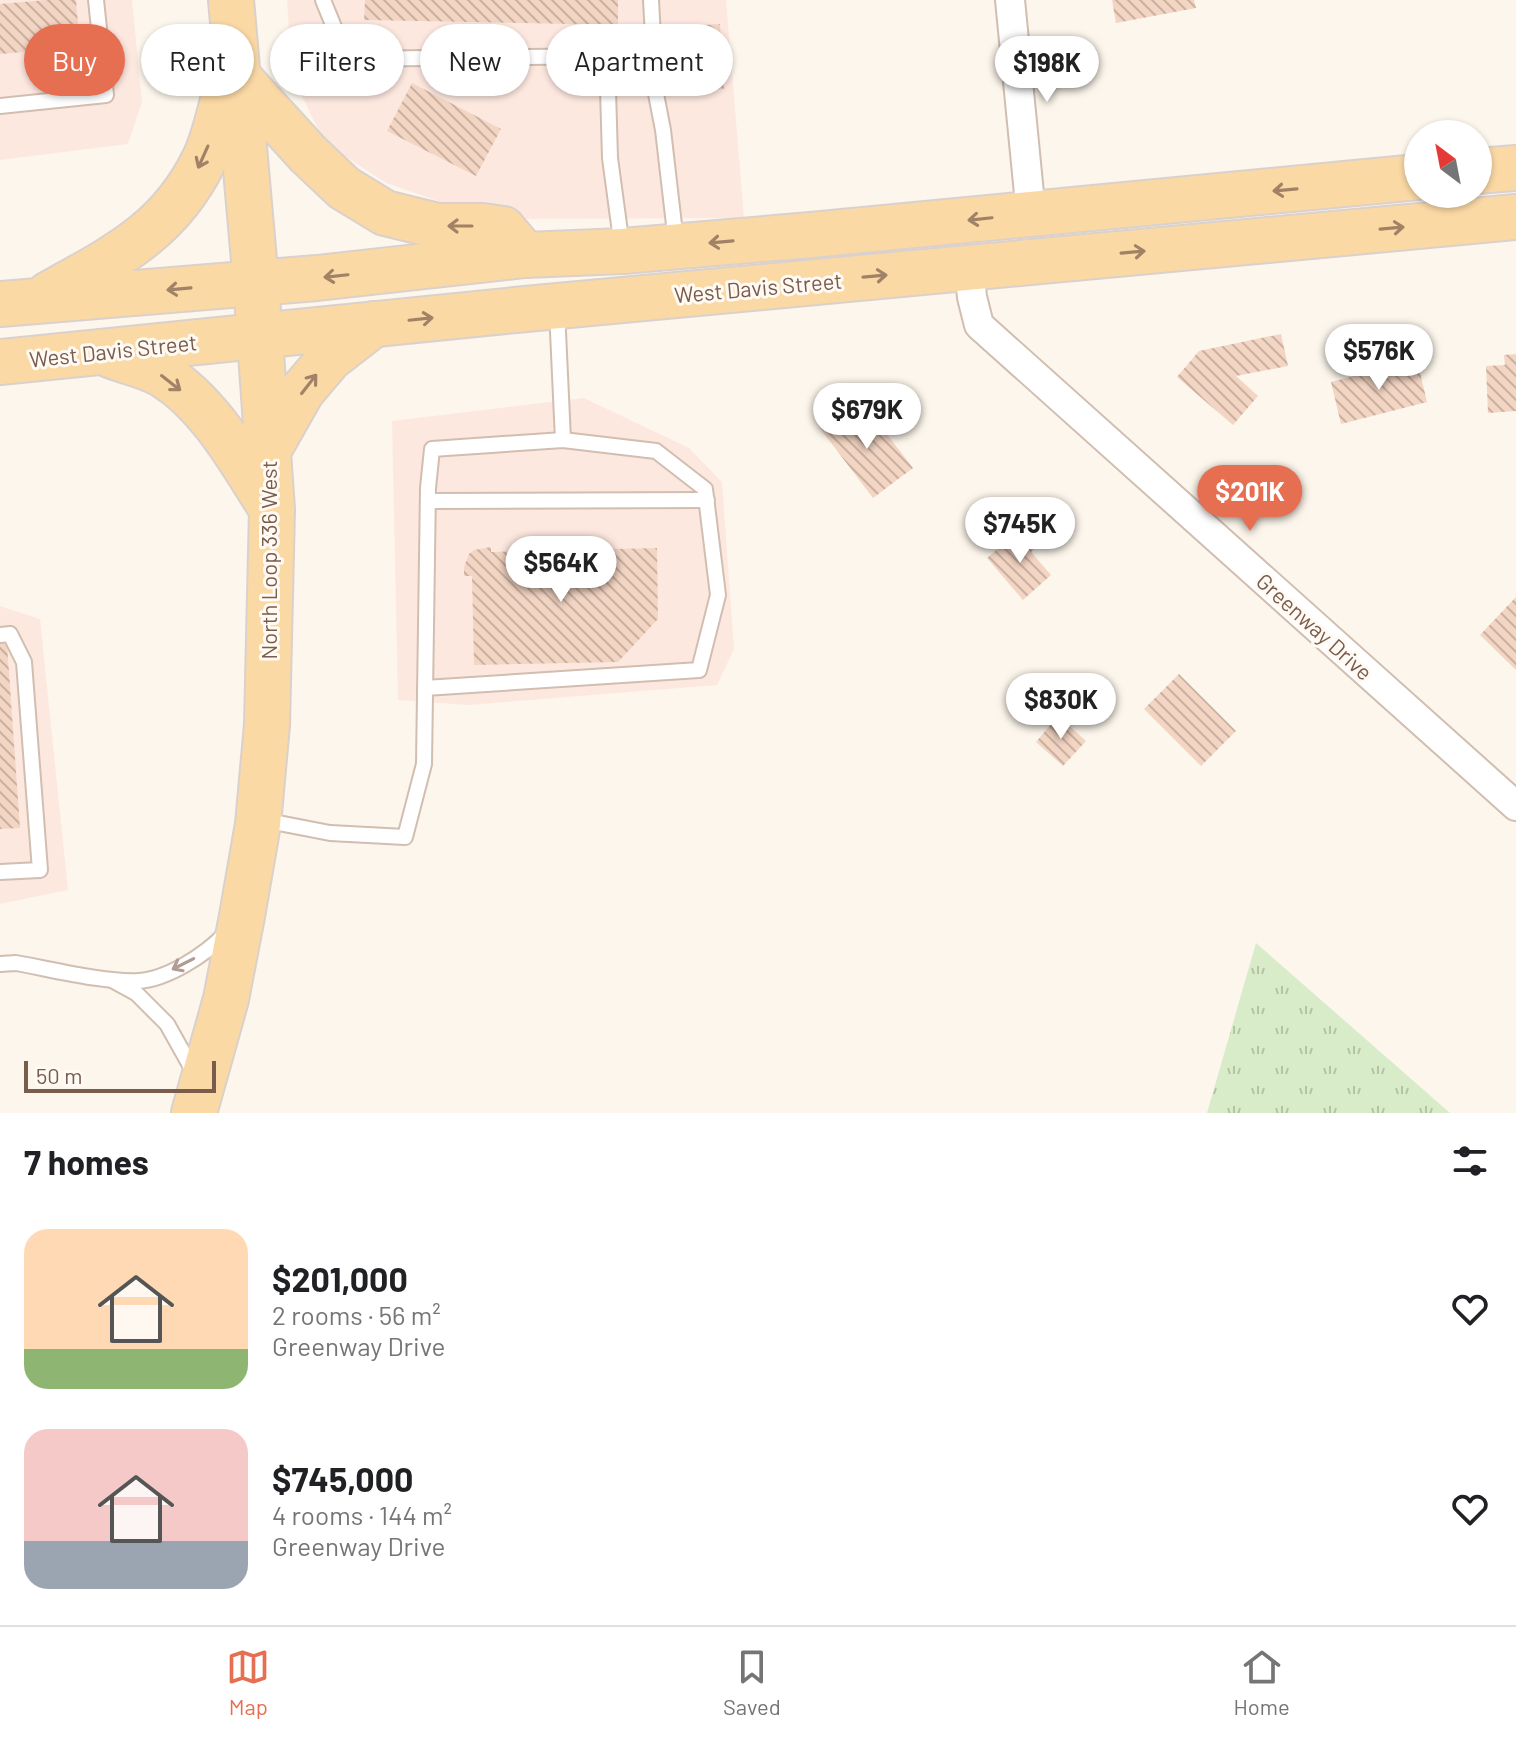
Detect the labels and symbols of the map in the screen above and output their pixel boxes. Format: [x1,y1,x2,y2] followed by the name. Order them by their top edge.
[991,36,1103,104] pin: $198K
[1404,120,1492,208] north arrow
[195,145,210,169] one-way arrow
[1272,182,1299,197] one-way arrow
[967,211,994,226] one-way arrow
[447,218,474,234] one-way arrow
[1378,221,1405,236] one-way arrow
[708,235,735,250] one-way arrow
[1120,244,1146,259] one-way arrow
[673,267,843,307] street label: West Davis Street
[323,268,350,283] one-way arrow
[861,268,888,283] one-way arrow
[166,282,193,297] one-way arrow
[407,311,434,326] one-way arrow
[1323,324,1435,392] pin: $576K
[28,328,198,372] street label: West Davis Street
[160,374,181,391] one-way arrow
[300,374,317,395] one-way arrow
[811,383,923,451] pin: $679K
[255,460,281,660] street label: North Loop 336 West
[1194,465,1306,533] pin: $201K
[964,497,1076,565] pin: $745K
[505,536,617,604] pin: $564K
[1252,567,1378,685] street label: Greenway Drive
[1005,673,1117,741] pin: $830K
[172,957,196,973] one-way arrow
[24,1057,216,1093] scale bar

